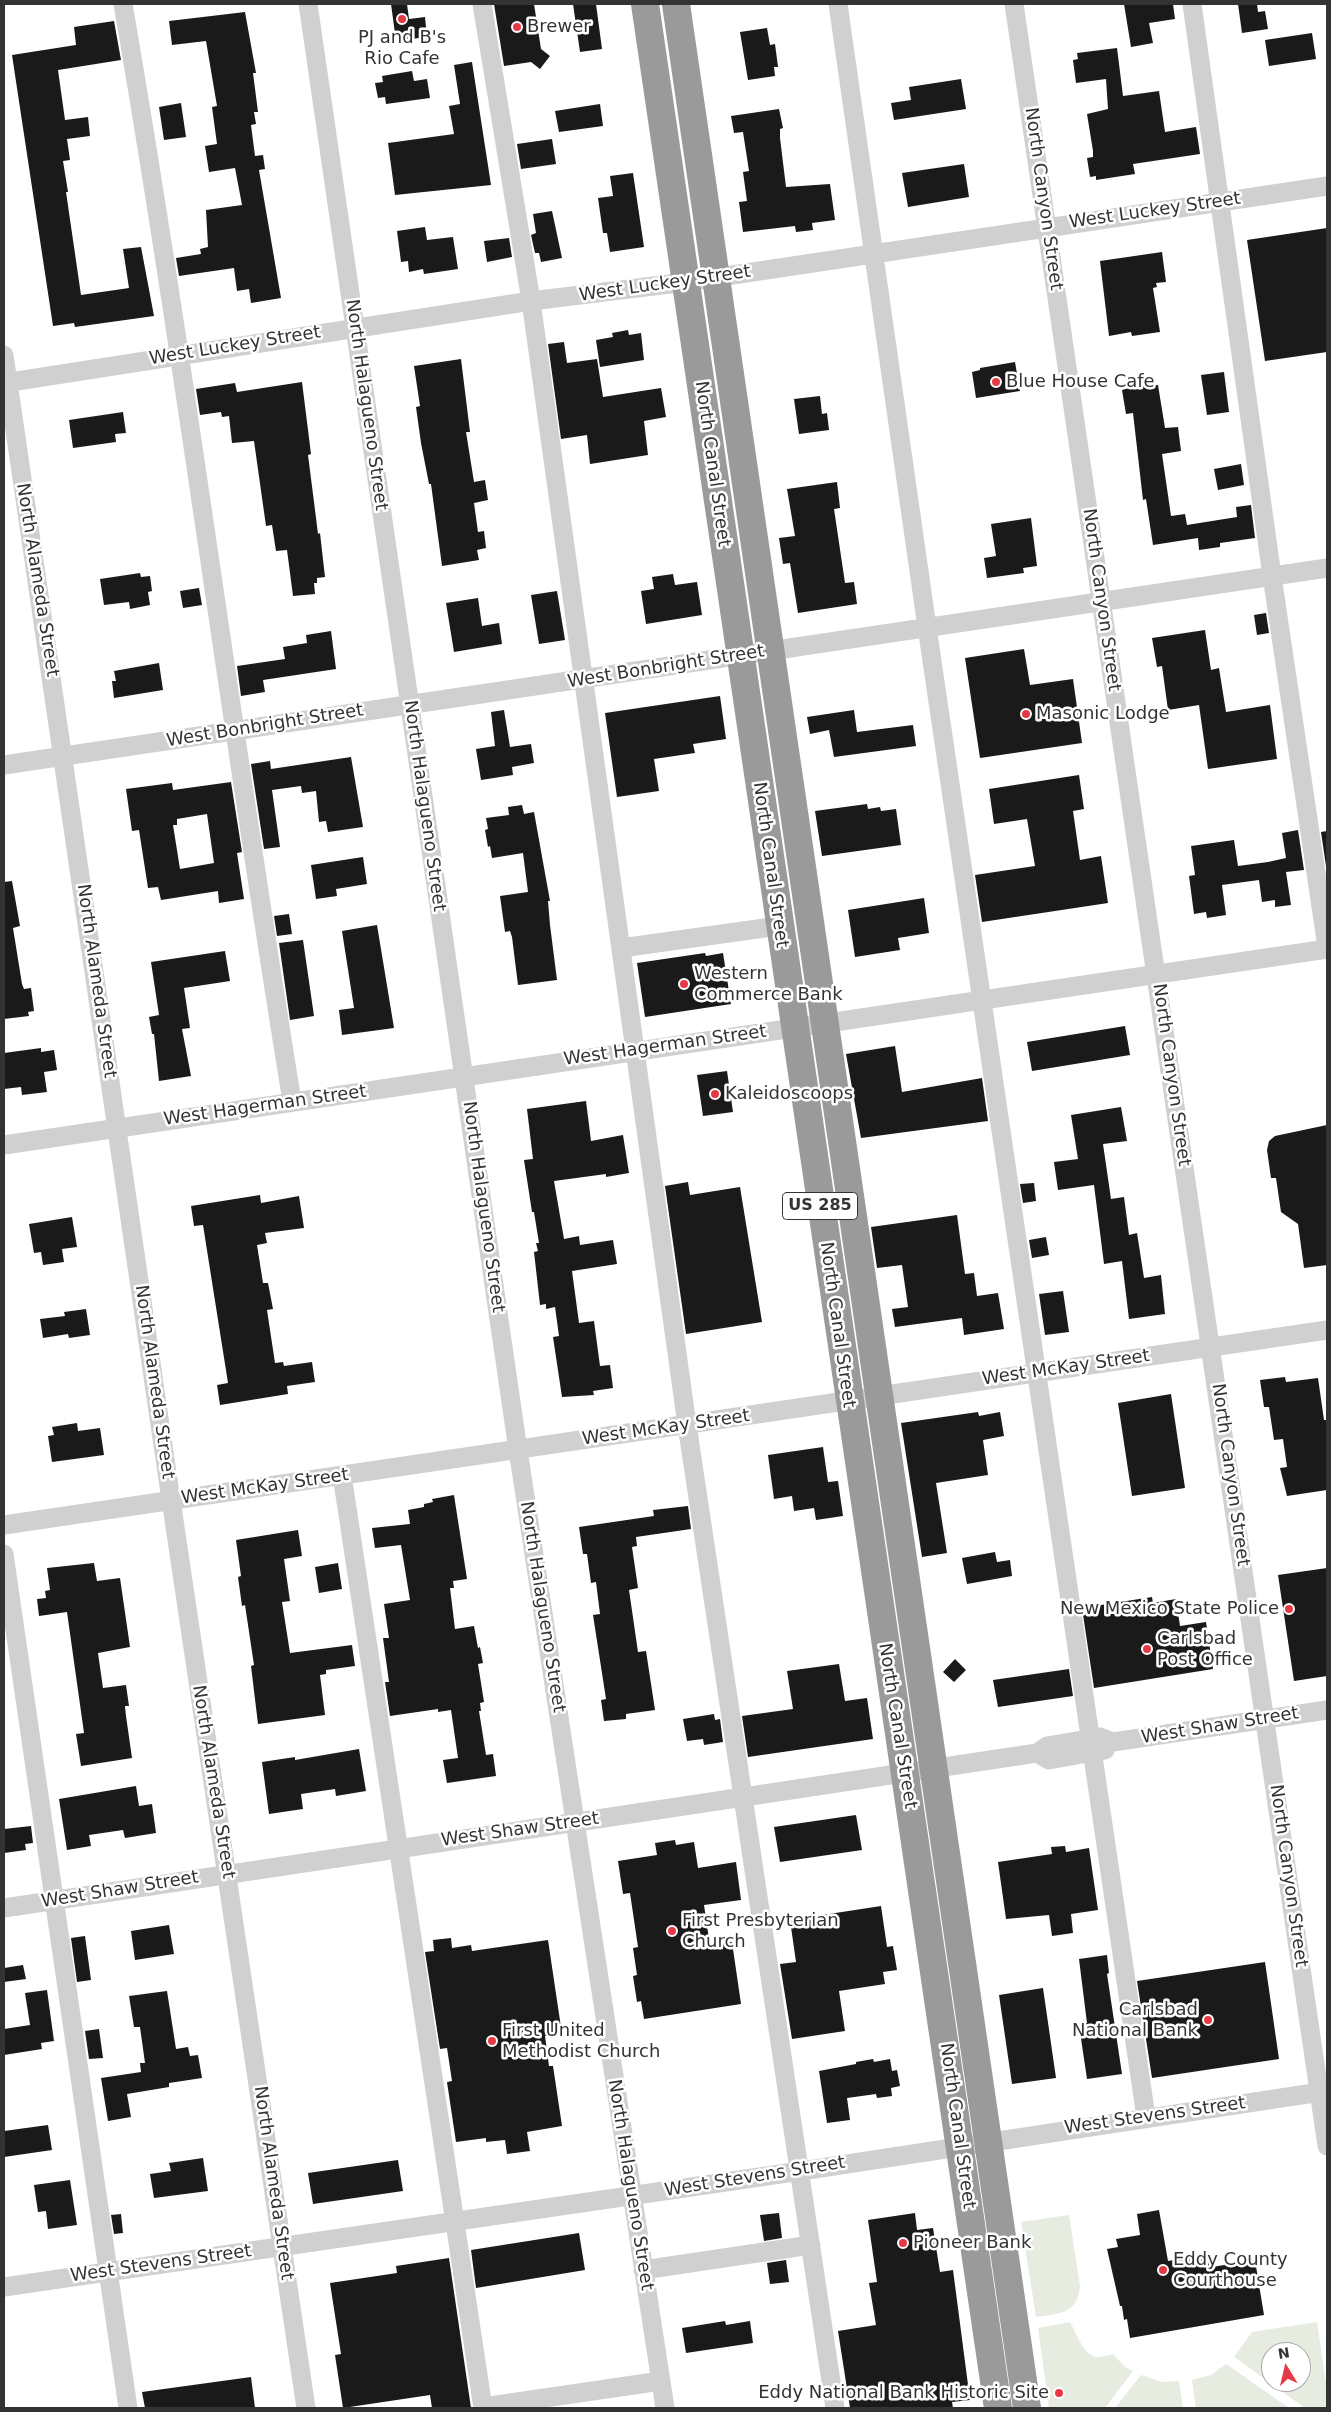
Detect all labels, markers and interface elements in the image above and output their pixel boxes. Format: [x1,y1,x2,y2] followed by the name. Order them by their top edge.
[396,13,408,25] marker: PJ and B's Rio Cafe
[527,16,591,38] place label: Brewer
[511,21,523,33] marker: Brewer
[358,27,446,70] place label: PJ and B's Rio Cafe
[1019,106,1067,292] street label: North Canyon Street
[1068,188,1242,234] street label: West Luckey Street
[578,261,752,307] street label: West Luckey Street
[340,298,392,512] street label: North Halagueno Street
[148,322,322,370] street label: West Luckey Street
[1006,371,1155,393] place label: Blue House Cafe
[990,376,1002,388] marker: Blue House Cafe
[690,380,734,548] street label: North Canal Street
[11,482,63,678] street label: North Alameda Street
[1077,507,1125,693] street label: North Canyon Street
[566,641,766,693] street label: West Bonbright Street
[398,699,450,913] street label: North Halagueno Street
[165,700,365,752] street label: West Bonbright Street
[1036,703,1170,725] place label: Masonic Lodge
[1020,708,1032,720] marker: Masonic Lodge
[748,781,792,949] street label: North Canal Street
[72,883,120,1079] street label: North Alameda Street
[694,963,843,1006] place label: Western Commerce Bank
[678,978,690,990] marker: Western Commerce Bank
[1147,982,1195,1168] street label: North Canyon Street
[562,1021,768,1071] street label: West Hagerman Street
[162,1081,368,1131] street label: West Hagerman Street
[725,1083,853,1105] place label: Kaleidoscoops
[709,1088,721,1100] marker: Kaleidoscoops
[457,1100,509,1314] street label: North Halagueno Street
[782,1192,858,1220] road number: US 285
[815,1241,859,1409] street label: North Canal Street
[130,1284,178,1480] street label: North Alameda Street
[981,1346,1151,1390] street label: West McKay Street
[1206,1382,1254,1568] street label: North Canyon Street
[581,1406,751,1450] street label: West McKay Street
[180,1465,350,1509] street label: West McKay Street
[515,1500,569,1714] street label: North Halagueno Street
[1060,1598,1279,1620] place label: New Mexico State Police
[1283,1603,1295,1615] marker: New Mexico State Police
[1157,1628,1253,1670] place label: Carlsbad Post Office
[873,1642,921,1810] street label: North Canal Street
[1141,1643,1153,1655] marker: Carlsbad Post Office
[187,1684,239,1880] street label: North Alameda Street
[1140,1703,1300,1749] street label: West Shaw Street
[1264,1783,1312,1969] street label: North Canyon Street
[440,1808,600,1852] street label: West Shaw Street
[40,1867,200,1913] street label: West Shaw Street
[682,1910,839,1952] place label: First Presbyterian Church
[666,1925,678,1937] marker: First Presbyterian Church
[1072,1999,1198,2042] place label: Carlsbad National Bank
[1202,2014,1214,2026] marker: Carlsbad National Bank
[502,2020,660,2062] place label: First United Methodist Church
[486,2035,498,2047] marker: First United Methodist Church
[935,2042,979,2210] street label: North Canal Street
[603,2078,657,2292] street label: North Halagueno Street
[249,2085,297,2281] street label: North Alameda Street
[1063,2093,1247,2139] street label: West Stevens Street
[663,2152,847,2202] street label: West Stevens Street
[913,2232,1031,2254] place label: Pioneer Bank
[897,2237,909,2249] marker: Pioneer Bank
[69,2241,253,2287] street label: West Stevens Street
[1173,2249,1288,2292] place label: Eddy County Courthouse
[1157,2264,1169,2276] marker: Eddy County Courthouse
[1261,2342,1311,2392] north arrow
[1277,2344,1291,2362] text: N
[758,2382,1049,2404] place label: Eddy National Bank Historic Site
[1053,2387,1065,2399] marker: Eddy National Bank Historic Site

